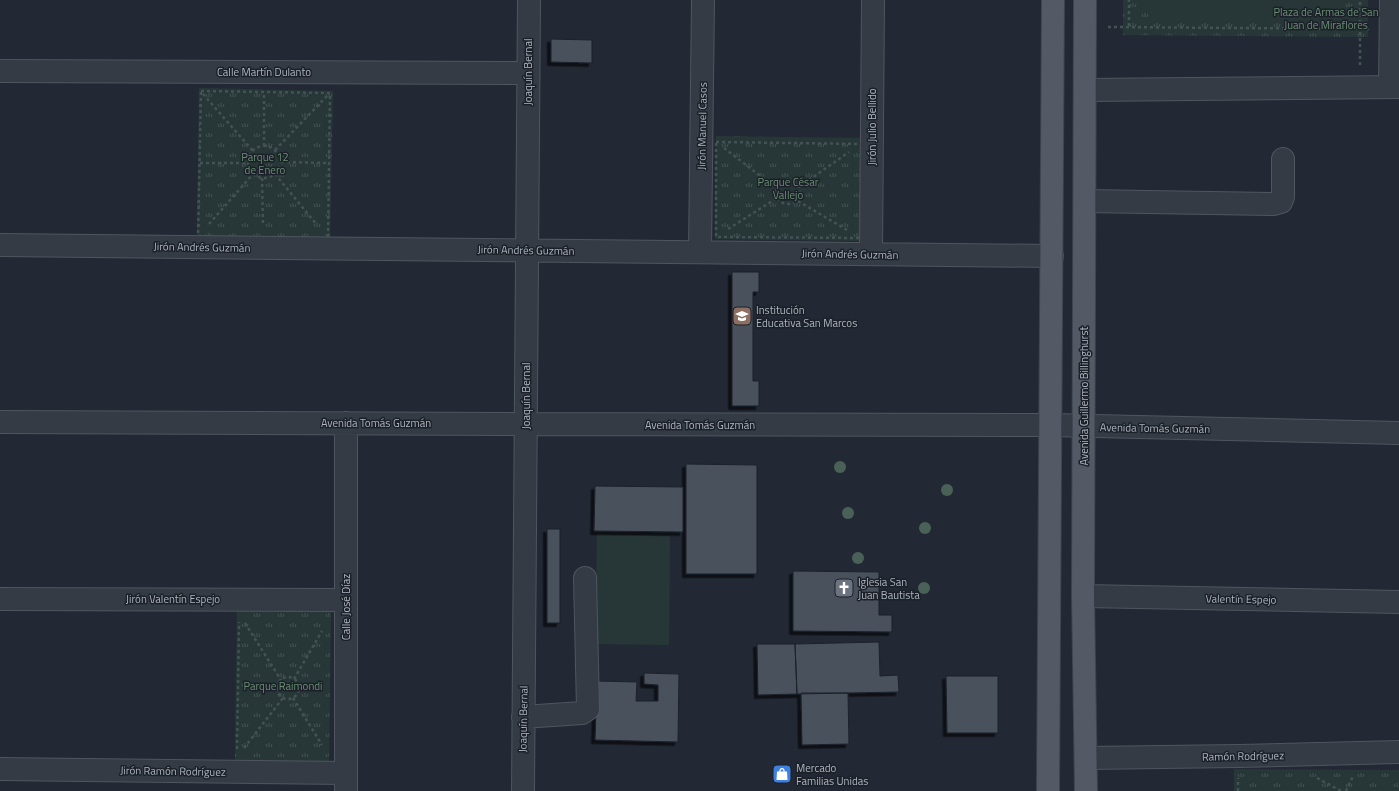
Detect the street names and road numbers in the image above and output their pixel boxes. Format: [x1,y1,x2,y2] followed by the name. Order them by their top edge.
[520,39,536,105] street label: Joaquín Bernal
[217,64,311,80] street label: Calle Martín Dulanto
[693,82,711,170] street label: Jirón Manuel Casos
[864,88,880,166] street label: Jirón Julio Bellido
[154,238,251,256] street label: Jirón Andrés Guzmán
[478,241,575,259] street label: Jirón Andrés Guzmán
[802,245,899,263] street label: Jirón Andrés Guzmán
[1076,326,1092,465] street label: Avenida Guillermo Billinghurst
[518,363,534,429] street label: Joaquín Bernal
[321,415,431,431] street label: Avenida Tomás Guzmán
[645,417,755,433] street label: Avenida Tomás Guzmán
[1100,419,1210,437] street label: Avenida Tomás Guzmán
[338,574,354,640] street label: Calle José Díaz
[1205,590,1277,608] street label: Valentín Espejo
[126,591,220,607] street label: Jirón Valentín Espejo
[514,685,532,753] street label: Joaquín Bernal
[1202,747,1284,765] street label: Ramón Rodríguez
[120,762,226,780] street label: Jirón Ramón Rodríguez

